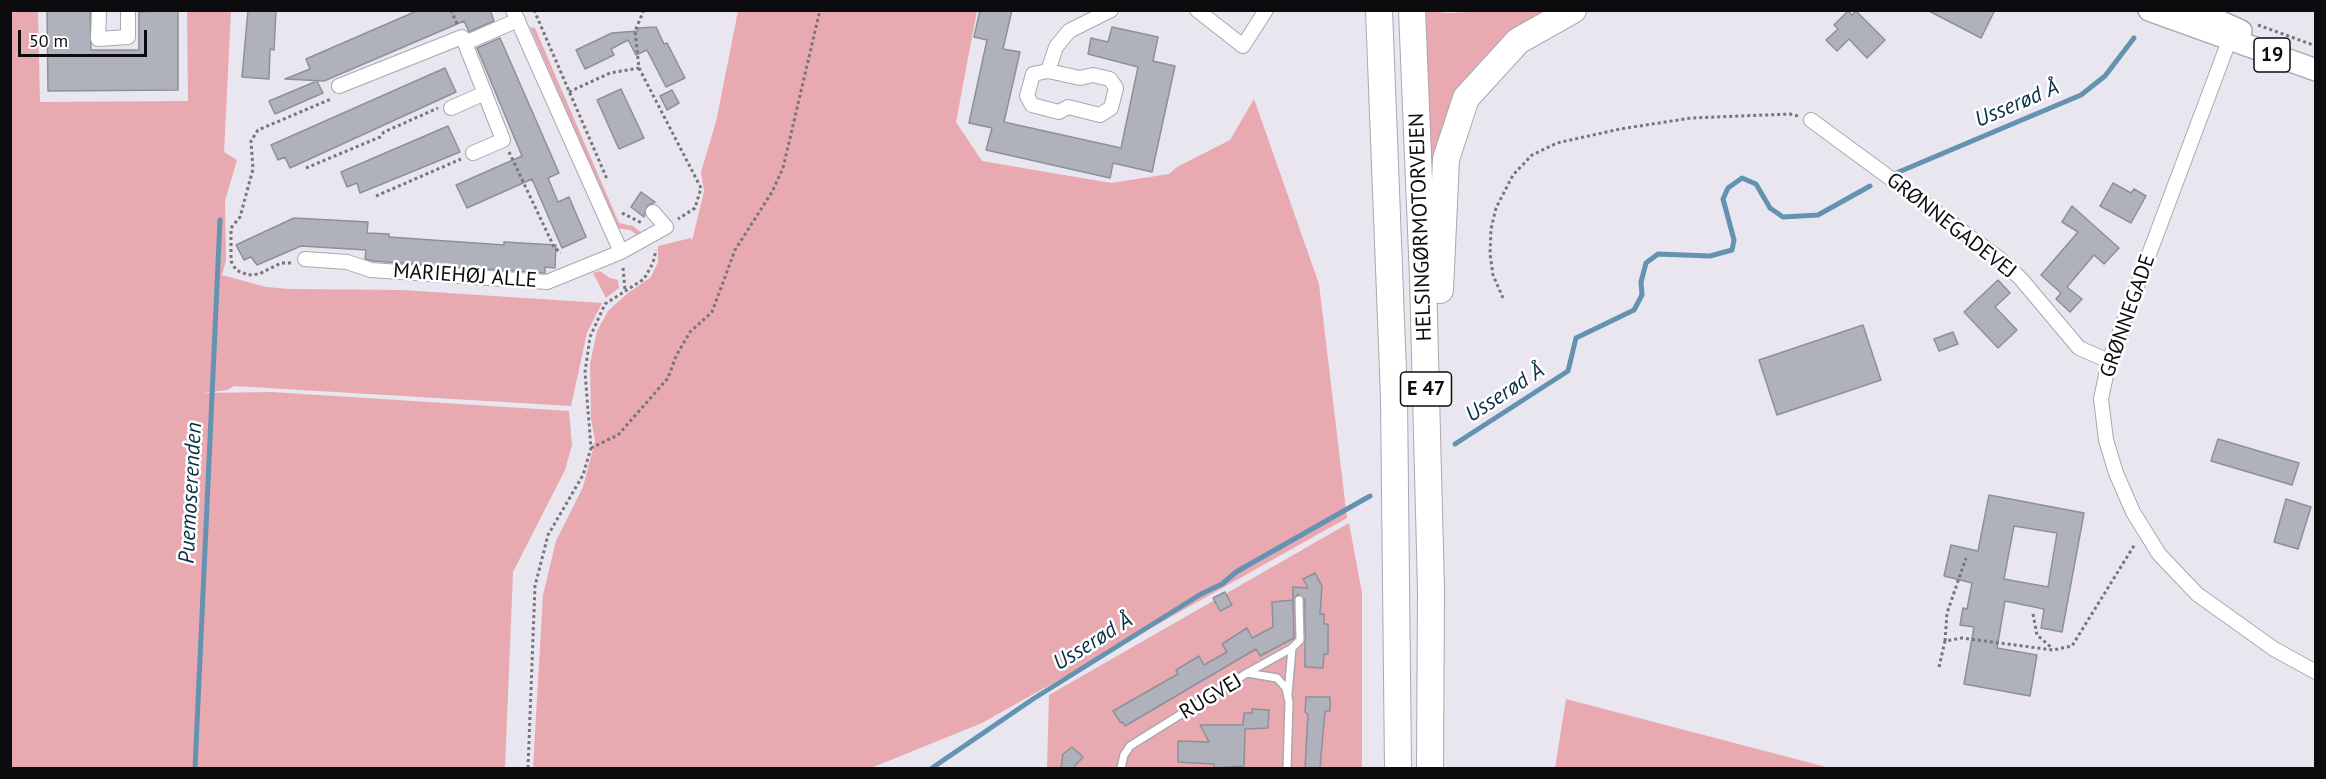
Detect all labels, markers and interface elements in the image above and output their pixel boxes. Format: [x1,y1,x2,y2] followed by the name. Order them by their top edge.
[21,18,150,56] scale bar
[29,29,68,52] text: 50 m
[2254,38,2290,72] road number: 19
[1971,75,2063,133] water label: Usserød Å
[1404,112,1438,342] street label: HELSINGØRMOTORVEJEN
[1881,168,2021,284] street label: GRØNNEGADEVEJ
[2095,251,2161,381] street label: GRØNNEGADE
[392,258,538,294] street label: MARIEHØJ ALLE
[1461,358,1549,428] water label: Usserød Å
[1400,372,1452,406] road number: E 47
[174,422,208,564] water label: Puemoserenden
[1048,607,1138,677] water label: Usserød Å
[1175,669,1247,725] street label: RUGVEJ

